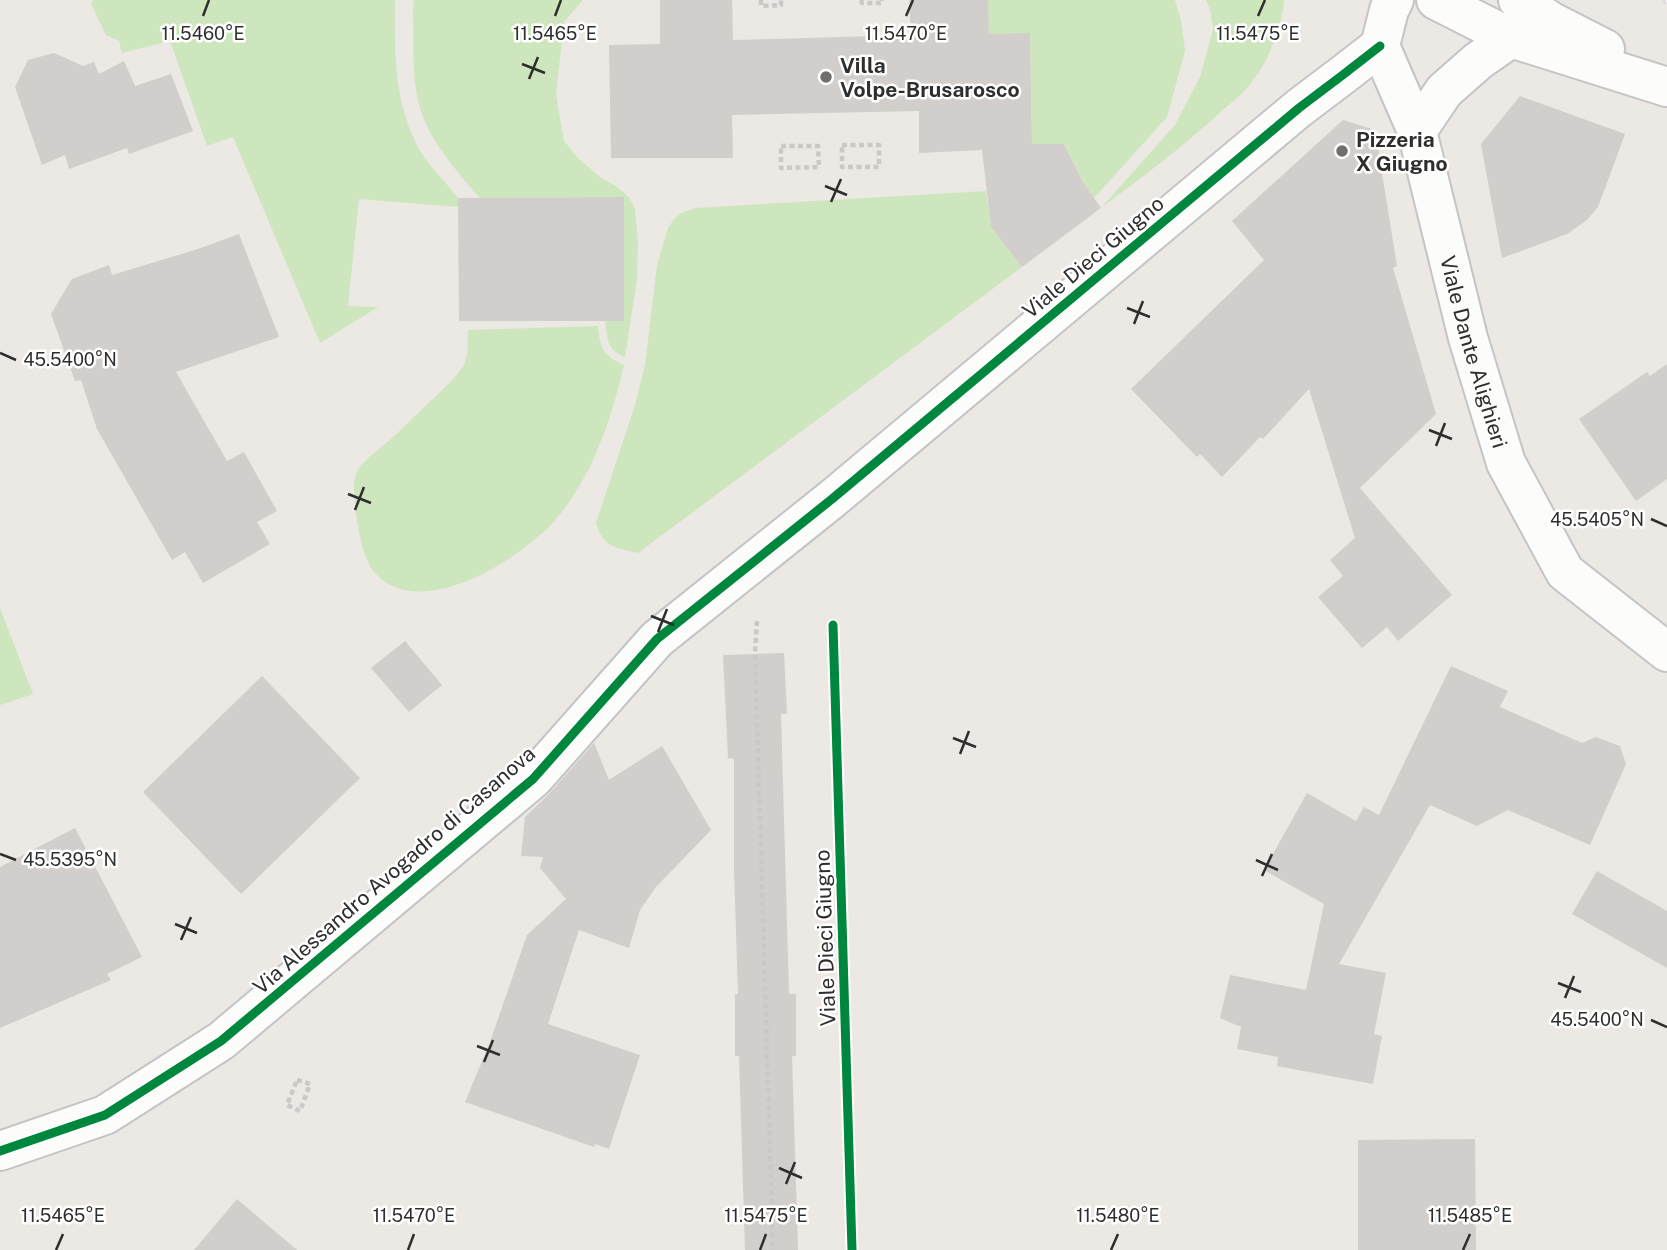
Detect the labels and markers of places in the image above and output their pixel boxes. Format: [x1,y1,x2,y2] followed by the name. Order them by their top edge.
[840,53,1020,102] place label: Villa Volpe-Brusarosco
[818,69,834,85] marker: Villa Volpe-Brusarosco
[1356,127,1448,176] place label: Pizzeria X Giugno
[1334,143,1350,159] marker: Pizzeria X Giugno

